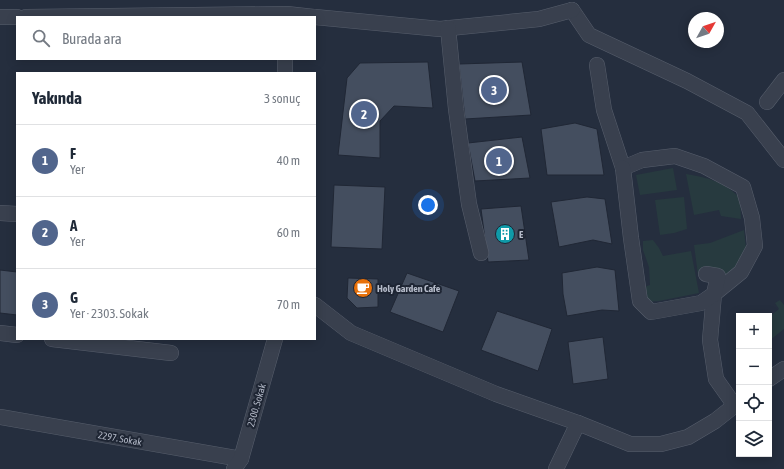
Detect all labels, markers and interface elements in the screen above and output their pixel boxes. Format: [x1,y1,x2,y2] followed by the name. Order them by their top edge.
[688,12,724,48] north arrow
[16,16,316,60] search box
[30,27,52,49] icon: search
[62,30,122,47] text: Burada ara
[481,75,507,105] pin: 3
[32,88,82,108] text: Yakında
[264,91,300,106] text: 3 sonuç
[351,99,377,129] pin: 2
[70,145,76,162] text: F
[486,146,512,176] pin: 1
[42,153,48,168] text: 1
[277,153,300,168] text: 40 m
[70,162,85,177] text: Yer
[418,195,438,215] your location
[70,217,77,234] text: A
[494,223,516,245] building icon: E
[42,225,48,240] text: 2
[277,225,300,240] text: 60 m
[519,229,524,240] place label: E
[70,234,85,249] text: Yer
[352,277,374,299] cafe icon: Holy Garden Cafe
[377,283,441,294] place label: Holy Garden Cafe
[70,289,78,306] text: G
[42,297,48,312] text: 3
[277,297,300,312] text: 70 m
[70,306,149,321] text: Yer · 2303. Sokak
[736,313,772,457] map controls
[736,313,772,349] button: +
[736,349,772,385] button: −
[245,382,268,428] street label: 2300. Sokak
[736,385,772,421] button: locate
[736,421,772,457] button: layers
[97,429,143,448] street label: 2297. Sokak

